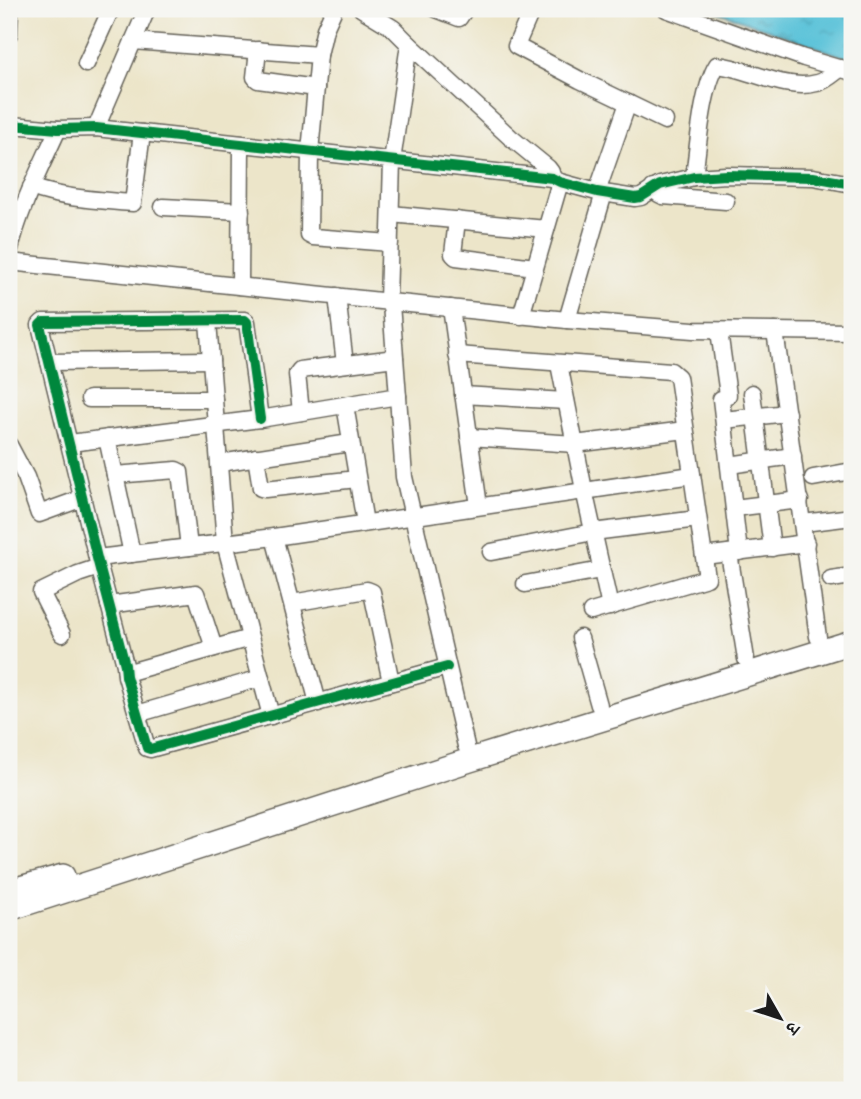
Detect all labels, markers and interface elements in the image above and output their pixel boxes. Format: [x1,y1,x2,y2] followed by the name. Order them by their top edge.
[746,984,816,1054] north arrow
[780,1016,806,1040] text: उ

